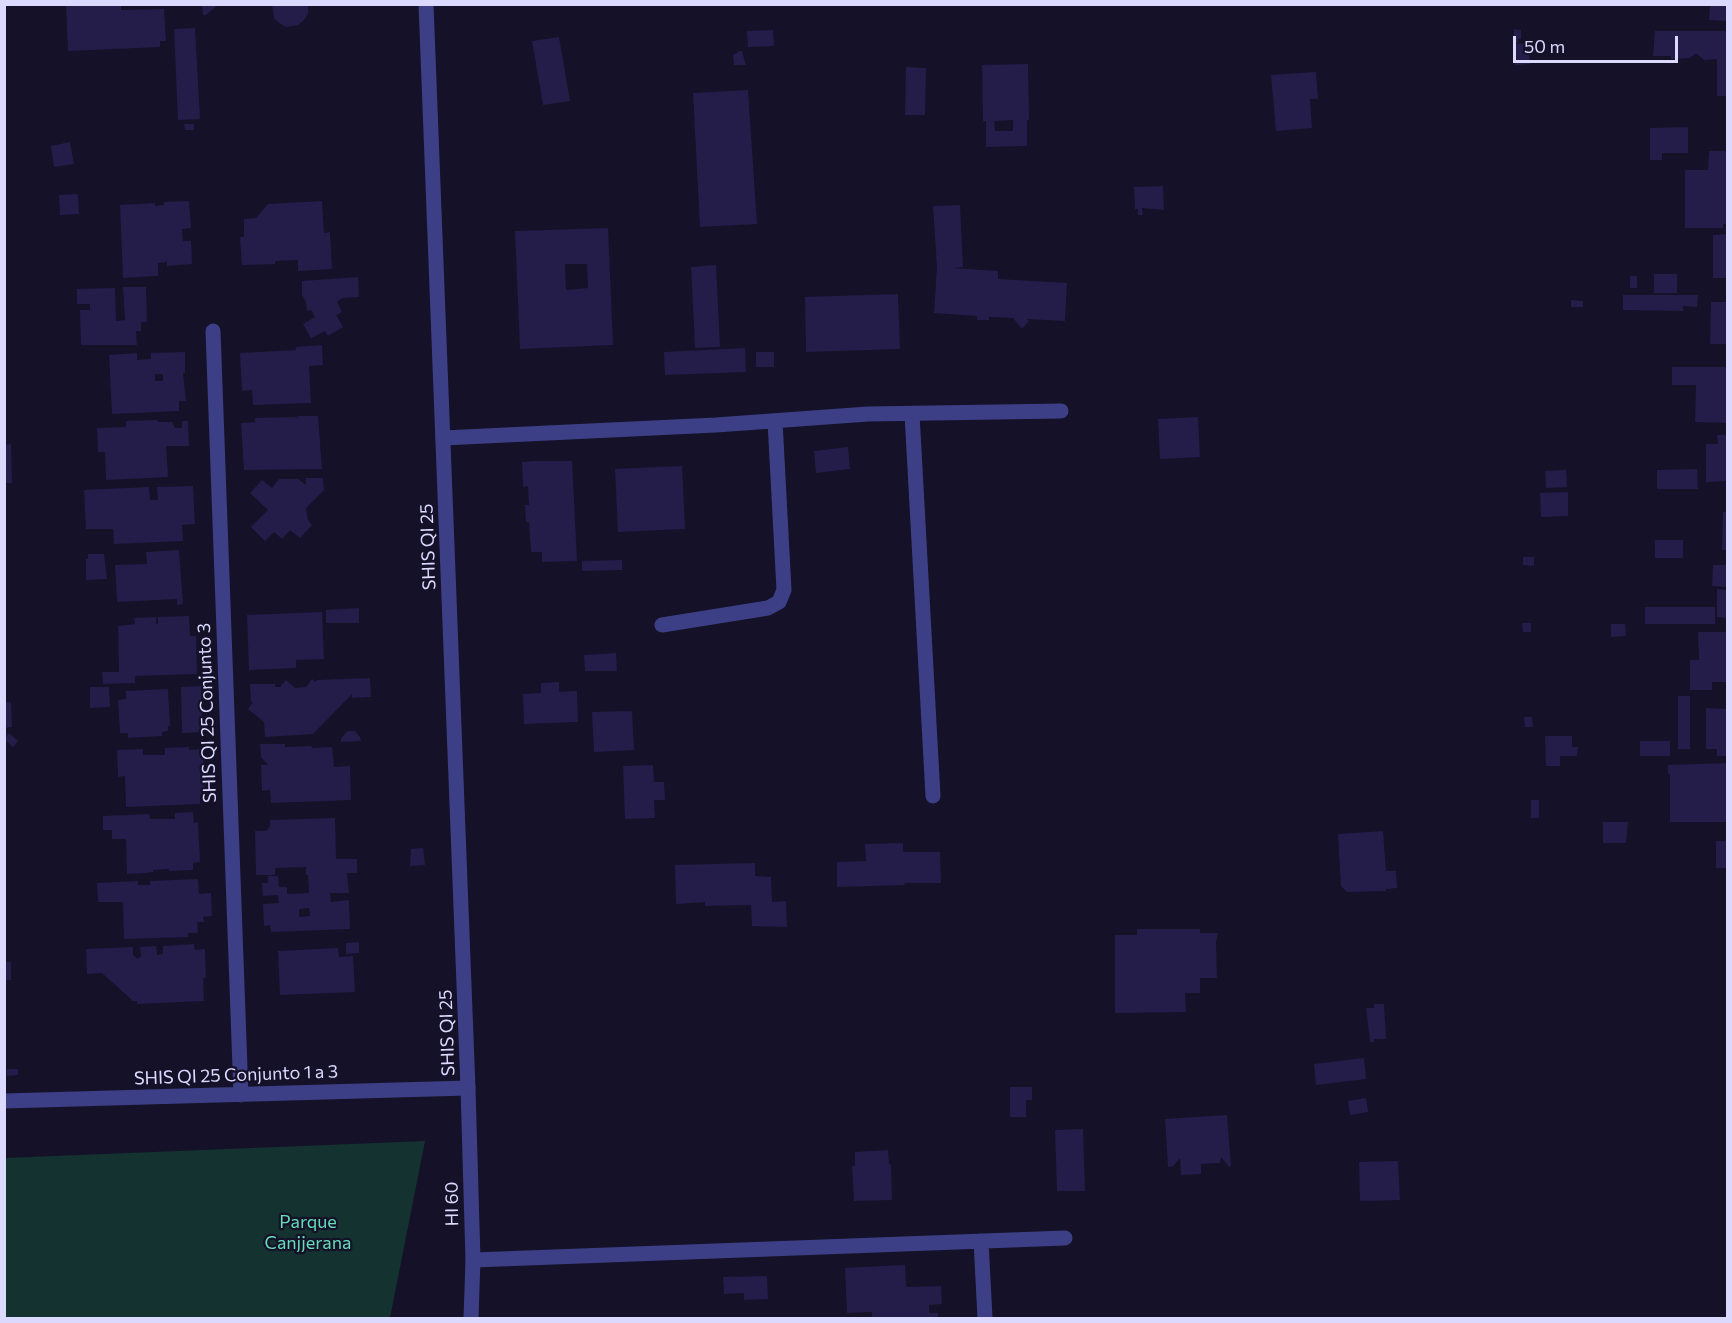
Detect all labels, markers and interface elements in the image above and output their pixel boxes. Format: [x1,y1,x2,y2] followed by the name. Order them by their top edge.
[1516,24,1681,62] scale bar
[1524,35,1565,57] text: 50 m
[416,503,440,591] street label: SHIS QI 25
[193,623,221,803] street label: SHIS QI 25 Conjunto 3
[435,989,459,1077] street label: SHIS QI 25
[134,1061,338,1089] street label: SHIS QI 25 Conjunto 1 a 3
[441,1181,463,1227] street label: HI 60
[265,1211,351,1254] park label: Parque Canjjerana

